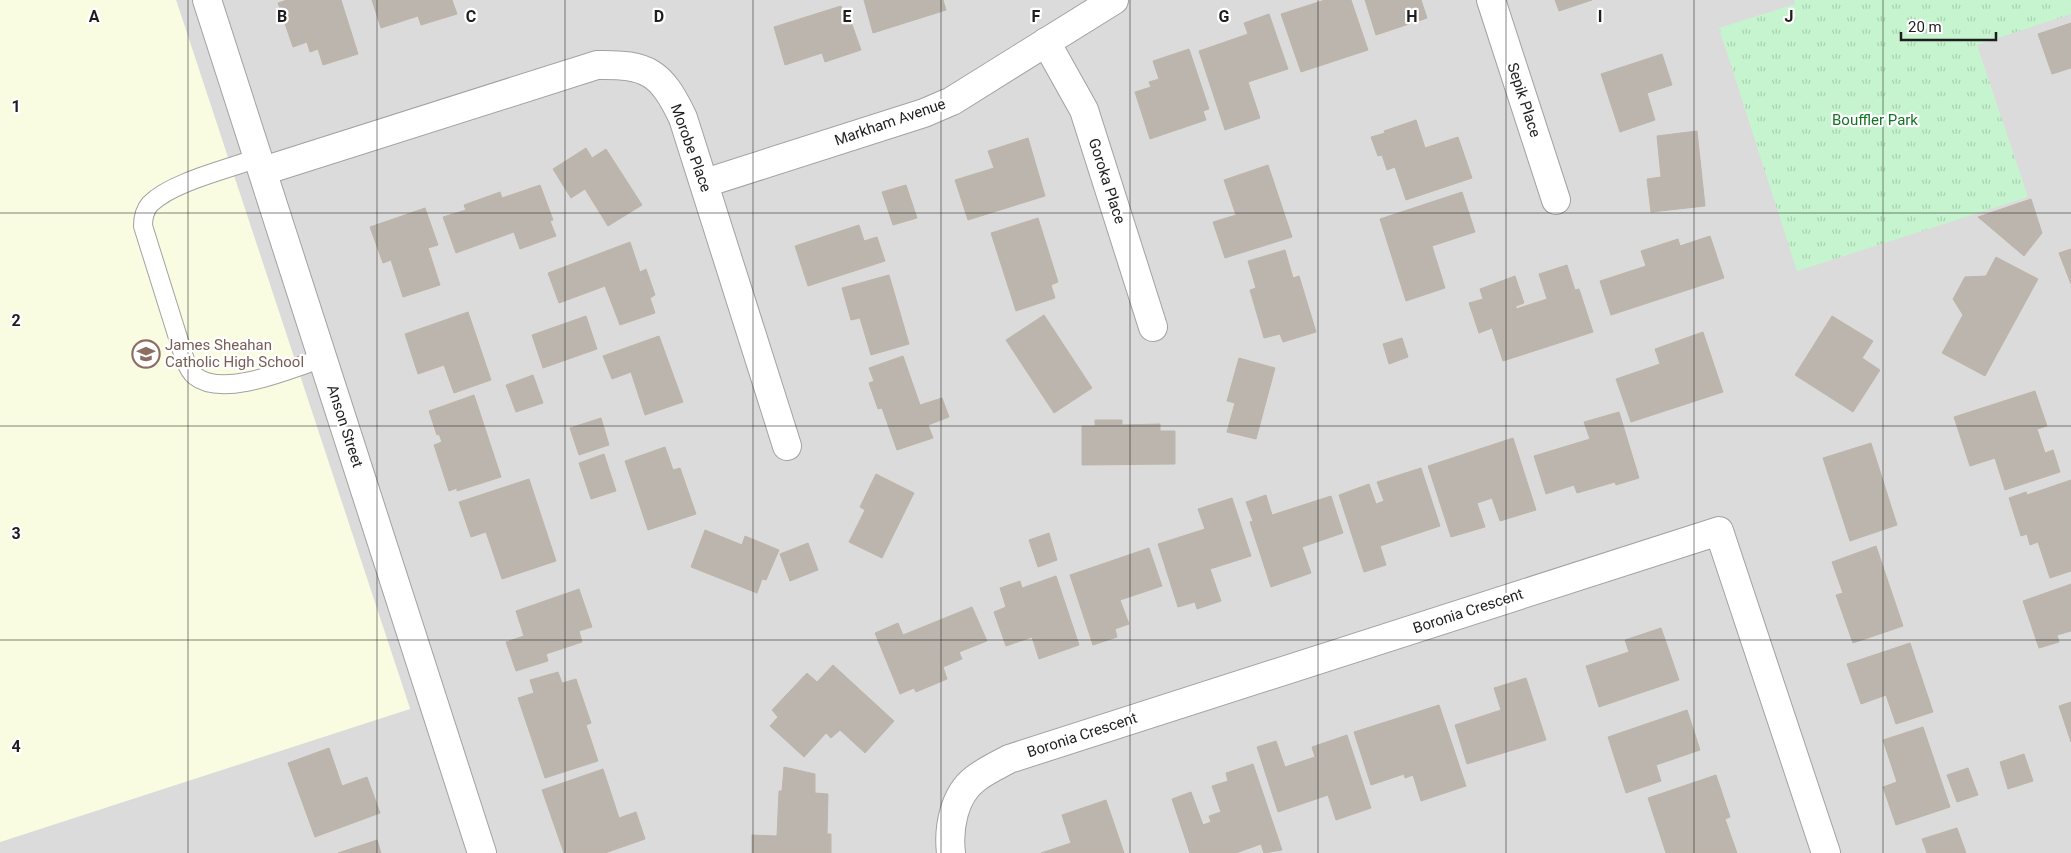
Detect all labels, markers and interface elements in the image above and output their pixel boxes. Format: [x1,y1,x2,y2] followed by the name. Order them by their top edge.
[89,7,100,26] text: A
[277,7,287,26] text: B
[466,7,476,26] text: C
[654,7,664,26] text: D
[843,7,852,26] text: E
[1032,7,1041,26] text: F
[1219,7,1230,26] text: G
[1406,7,1418,26] text: H
[1598,7,1602,26] text: I
[1785,7,1793,26] text: J
[1901,10,1996,42] scale bar
[1908,18,1942,36] text: 20 m
[1503,60,1545,140] street label: Sepik Place
[832,95,948,149] street label: Markham Avenue
[11,97,21,116] text: 1
[667,102,715,194] street label: Morobe Place
[1832,111,1918,129] park label: Bouffler Park
[1085,136,1129,226] street label: Goroka Place
[11,311,21,330] text: 2
[165,336,304,371] place label: James Sheahan Catholic High School
[131,339,161,369] school or university icon: James Sheahan Catholic High School
[323,382,367,470] street label: Anson Street
[11,524,21,543] text: 3
[1411,585,1525,637] street label: Boronia Crescent
[1025,709,1139,761] street label: Boronia Crescent
[11,737,21,756] text: 4

